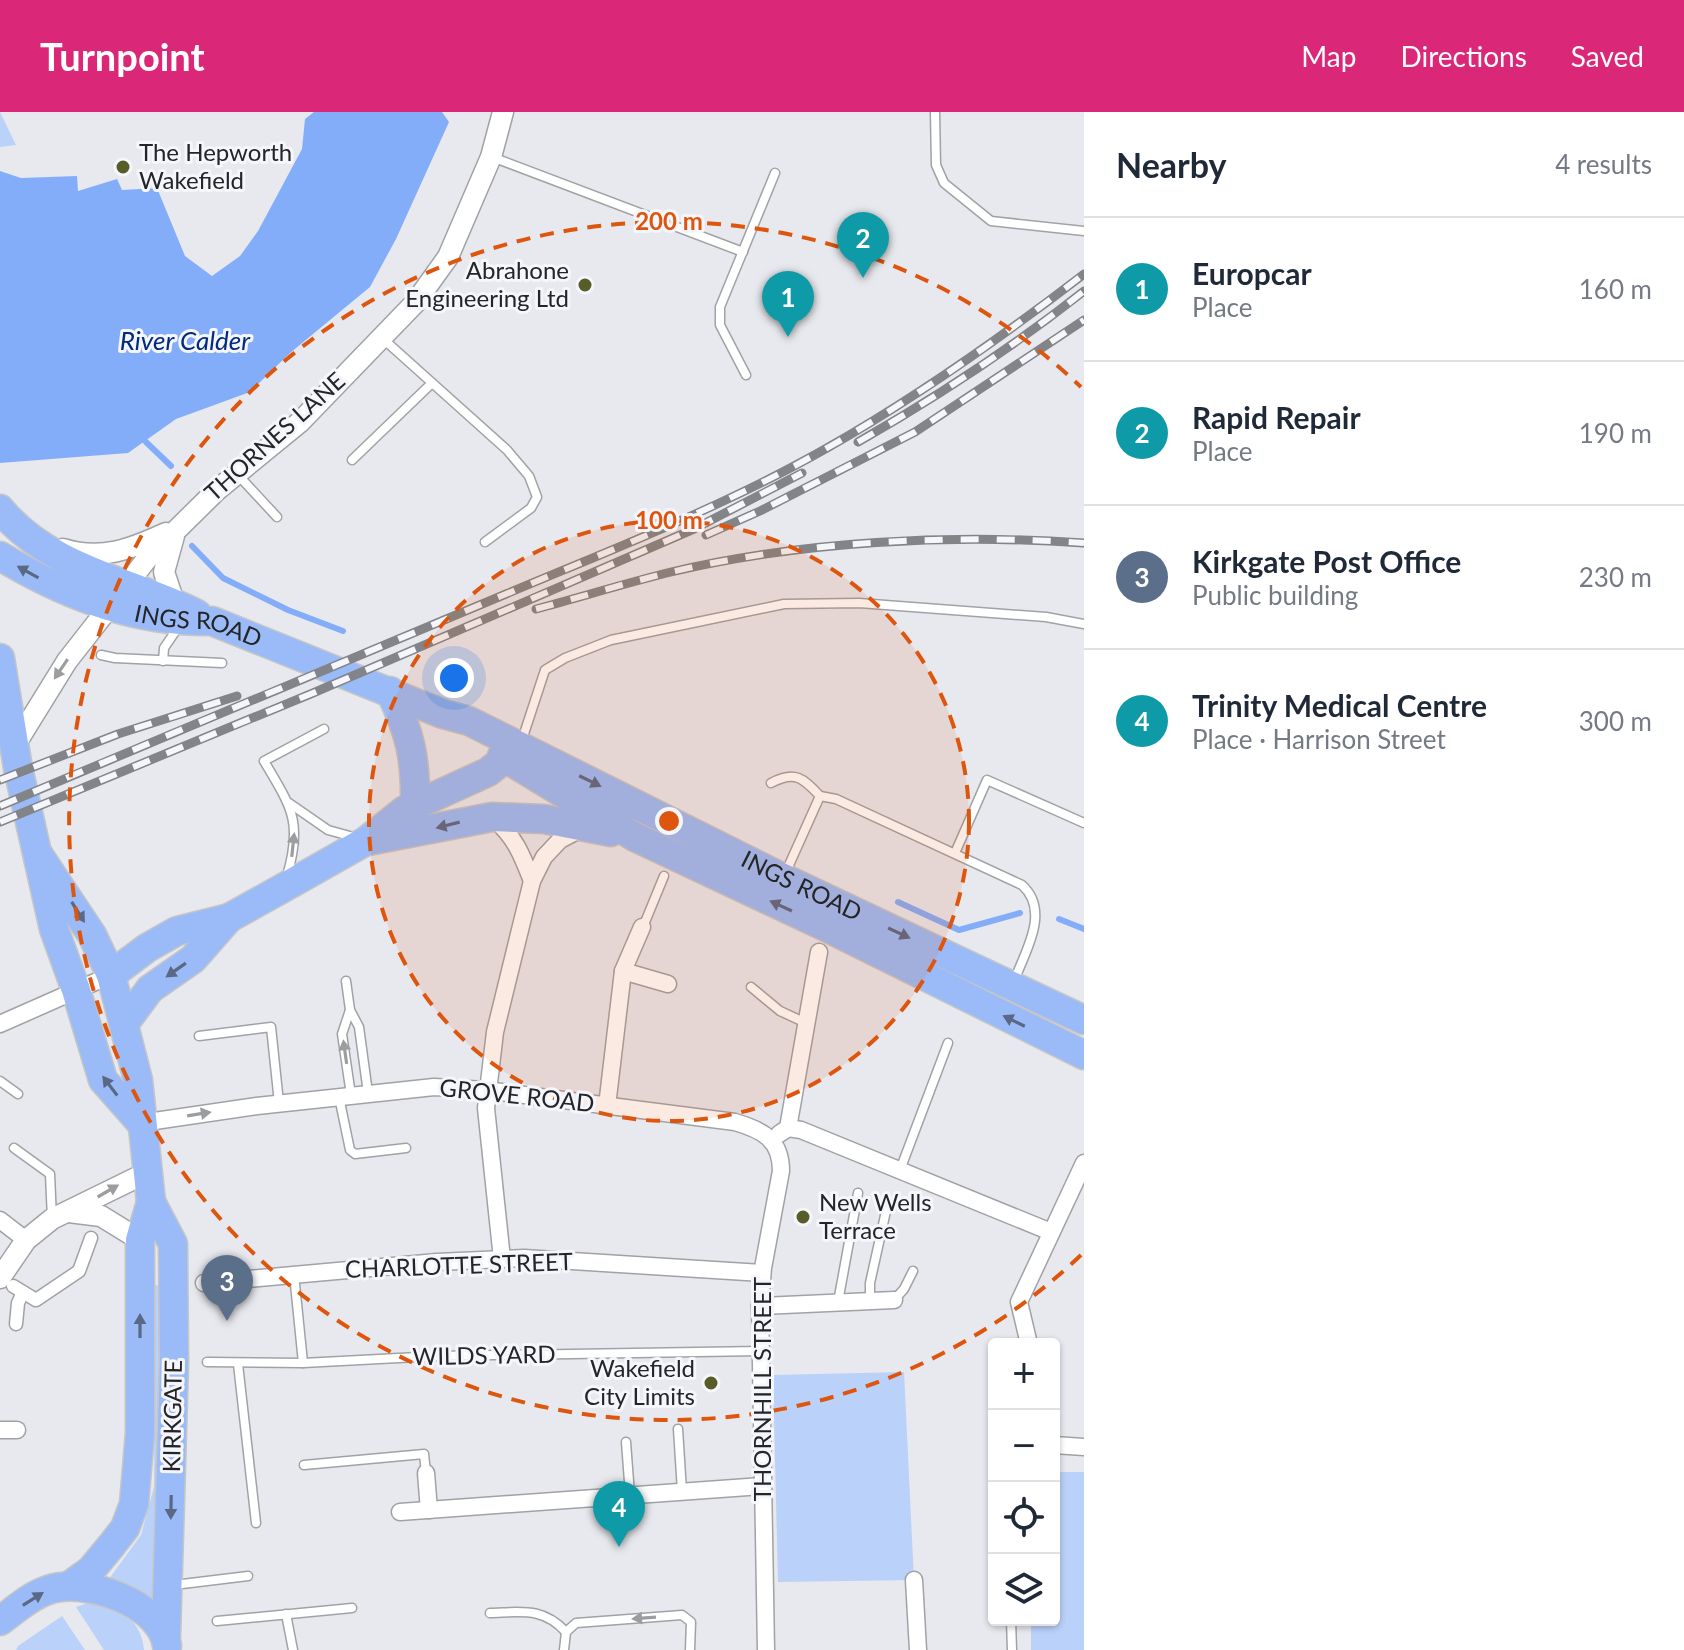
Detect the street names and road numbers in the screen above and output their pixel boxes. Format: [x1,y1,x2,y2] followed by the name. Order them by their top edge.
[198,365,350,507] street label: THORNES LANE
[132,597,266,653] street label: INGS ROAD
[737,844,867,926] street label: INGS ROAD
[438,1072,596,1117] street label: GROVE ROAD
[344,1246,573,1283] street label: CHARLOTTE STREET
[747,1277,776,1501] street label: THORNHILL STREET
[412,1339,556,1370] street label: WILDS YARD
[156,1359,187,1472] street label: KIRKGATE

